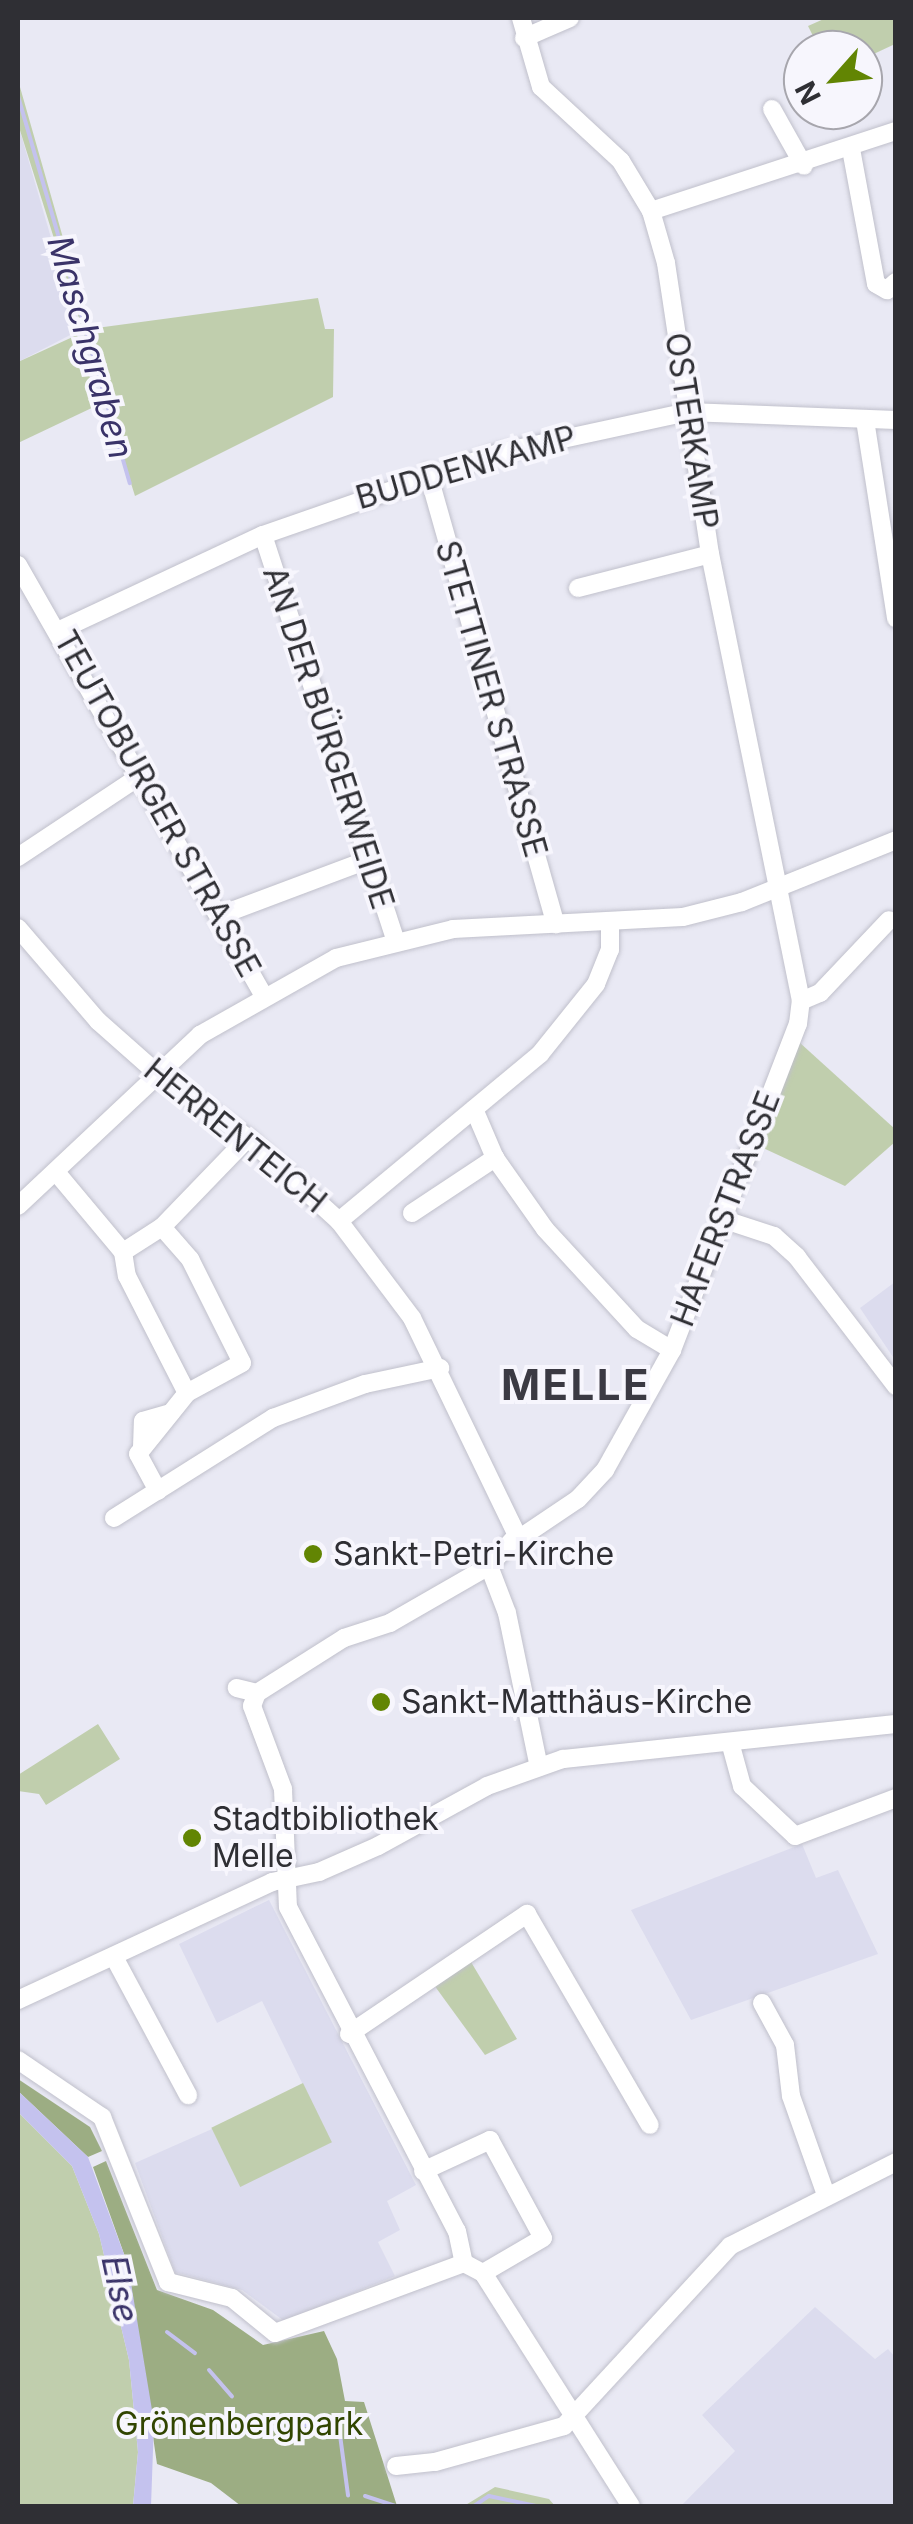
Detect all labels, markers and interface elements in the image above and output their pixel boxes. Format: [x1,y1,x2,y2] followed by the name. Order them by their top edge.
[783,30,883,130] north arrow
[788,75,828,110] text: N
[39,231,143,463] water label: Maschgraben
[657,330,725,532] street label: OSTERKAMP
[352,418,580,518] street label: BUDDENKAMP
[427,536,555,862] street label: STETTINER STRASSE
[254,562,402,914] street label: AN DER BÜRGERWEIDE
[46,624,268,984] street label: TEUTOBURGER STRASSE
[136,1051,334,1221] street label: HERRENTEICH
[664,1086,788,1332] street label: HAFERSTRASSE
[501,1360,651,1410] district label: MELLE
[333,1535,614,1573] place label: Sankt-Petri-Kirche
[302,1543,324,1565] marker: Sankt-Petri-Kirche
[401,1683,752,1721] place label: Sankt-Matthäus-Kirche
[370,1691,392,1713] marker: Sankt-Matthäus-Kirche
[212,1801,439,1876] place label: Stadtbibliothek Melle
[181,1827,203,1849] marker: Stadtbibliothek Melle
[93,2251,149,2327] water label: Else
[115,2405,363,2443] park label: Grönenbergpark

